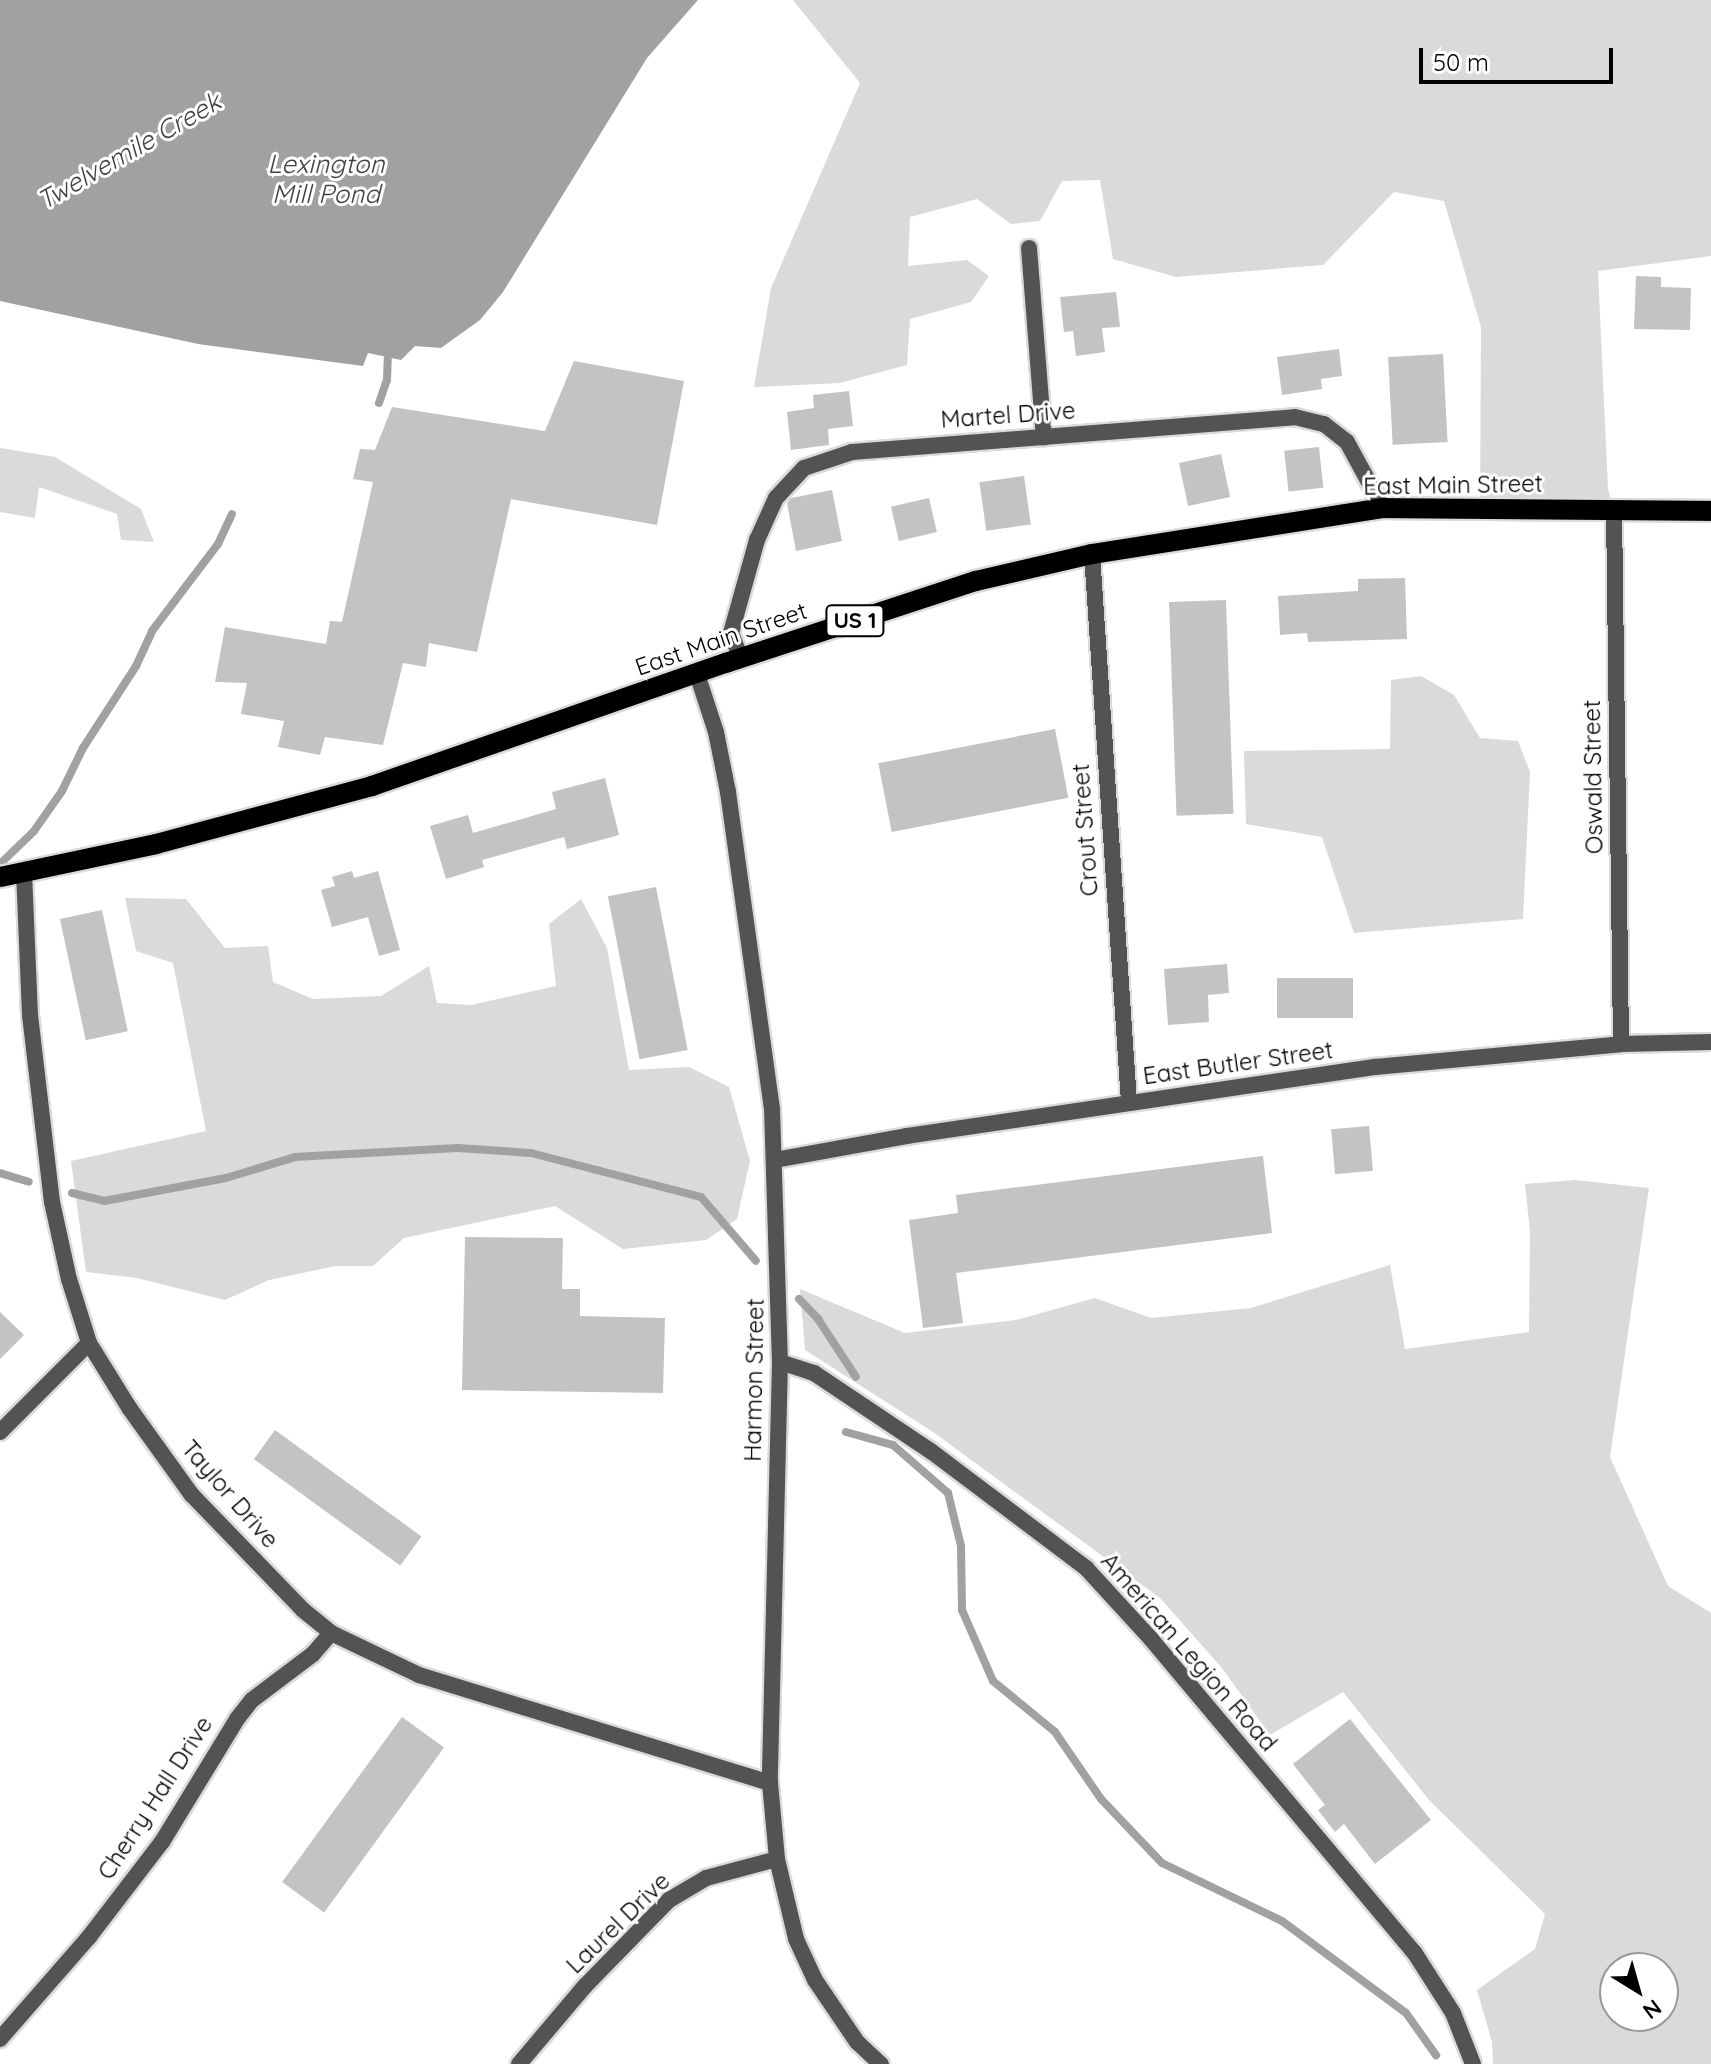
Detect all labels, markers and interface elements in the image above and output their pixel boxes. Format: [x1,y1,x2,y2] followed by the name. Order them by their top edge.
[1423,32,1617,82] scale bar
[1433,47,1489,77] text: 50 m
[32,86,226,216] water label: Twelvemile Creek
[267,148,385,210] water label: Lexington Mill Pond
[940,396,1076,434] street label: Martel Drive
[1363,469,1543,501] street label: East Main Street
[631,596,811,682] street label: East Main Street
[825,603,885,639] road number: US 1
[1577,700,1609,854] street label: Oswald Street
[1066,763,1104,897] street label: Crout Street
[1141,1035,1335,1091] street label: East Butler Street
[738,1298,770,1462] street label: Harmon Street
[175,1434,285,1554] street label: Taylor Drive
[1095,1547,1283,1757] street label: American Legion Road
[92,1711,218,1885] street label: Cherry Hall Drive
[560,1867,676,1979] street label: Laurel Drive
[1599,1952,1679,2032] north arrow
[1637,1994,1667,2026] text: N

